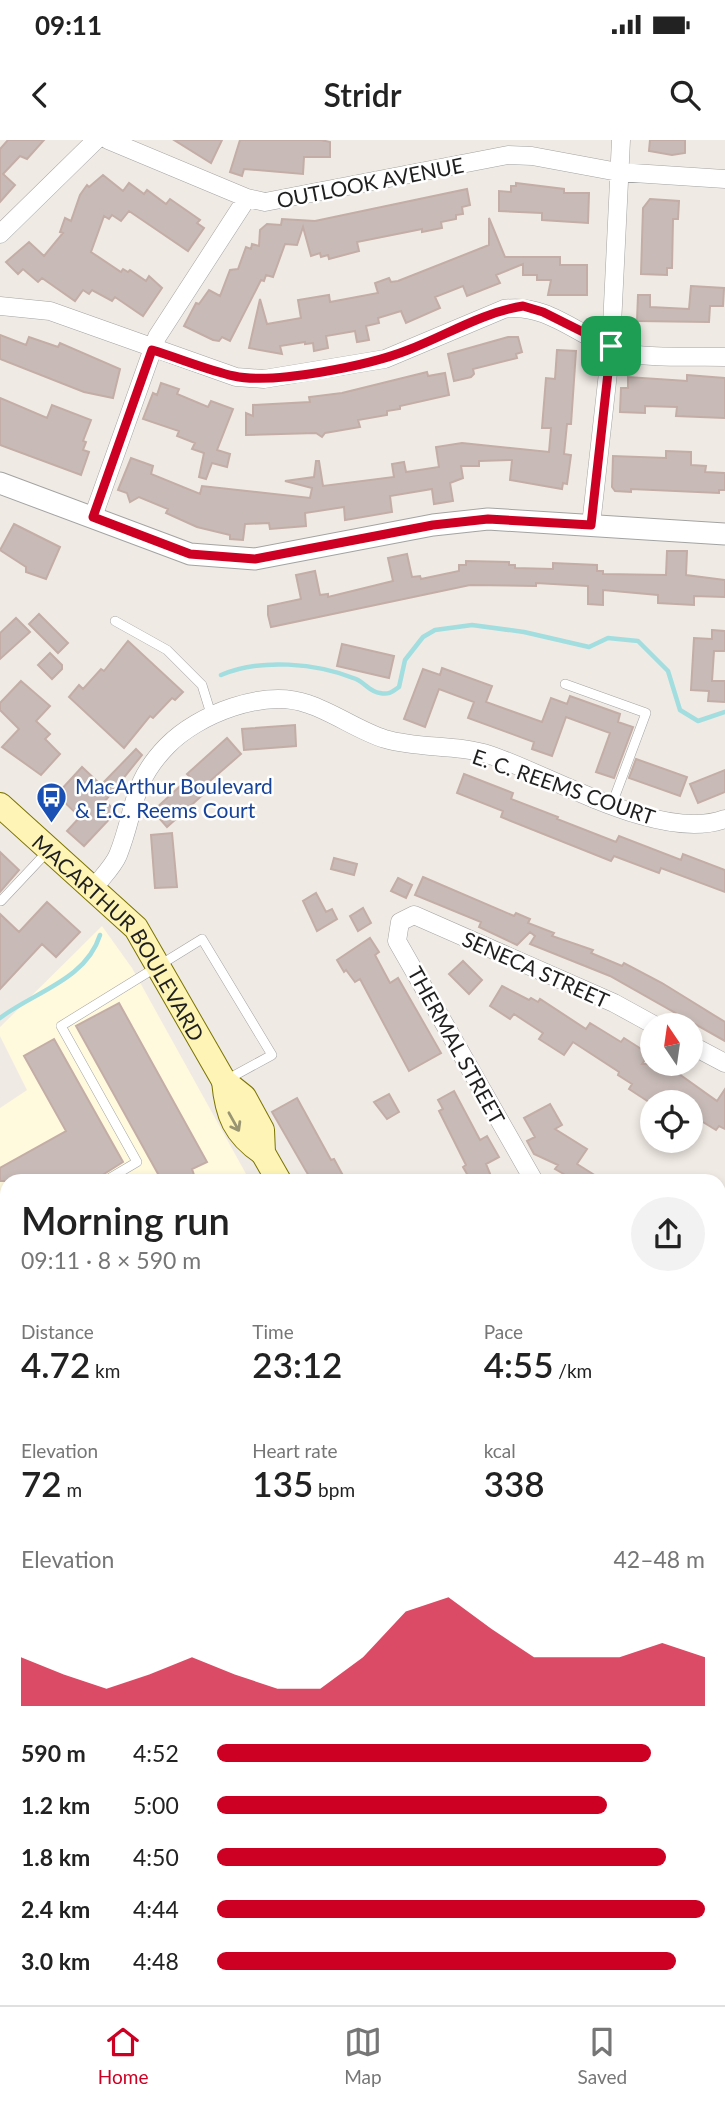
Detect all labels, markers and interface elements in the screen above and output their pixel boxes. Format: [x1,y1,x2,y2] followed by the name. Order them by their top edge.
[35,9,102,41] text: 09:11
[323,75,402,114] text: Stridr
[21,76,59,114] icon: back
[666,76,704,114] icon: search
[274,152,466,212] street label: OUTLOOK AVENUE
[581,316,641,376] pin
[592,327,630,365] icon: arrive
[469,743,659,829] street label: E. C. REEMS COURT
[75,773,273,822] place label: MacArthur Boulevard & E.C. Reems Court
[35,780,69,824] bus stop icon: MacArthur Boulevard & E.C. Reems Court
[28,829,210,1045] street label: MACARTHUR BOULEVARD
[459,925,614,1013] street label: SENECA STREET
[403,962,511,1129] street label: THERMAL STREET
[640,1013,704,1076] north arrow
[640,1013,703,1153] map controls
[640,1090,703,1153] button: locate
[227,1112,241,1132] one-way arrow
[21,1197,230,1243] text: Morning run
[631,1197,705,1271] button: share
[21,1246,201,1274] text: 09:11 · 8 × 590 m
[21,1320,94,1343] text: Distance
[252,1320,294,1343] text: Time
[484,1320,523,1343] text: Pace
[21,1343,90,1385] text: 4.72
[252,1343,342,1385] text: 23:12
[484,1343,553,1385] text: 4:55
[90,1359,120,1382] text: km
[553,1359,592,1382] text: /km
[21,1439,98,1462] text: Elevation
[252,1439,338,1462] text: Heart rate
[484,1439,516,1462] text: kcal
[21,1462,62,1504] text: 72
[252,1462,313,1504] text: 135
[484,1462,545,1504] text: 338
[62,1478,82,1501] text: m
[313,1478,355,1501] text: bpm
[21,1545,114,1573] text: Elevation
[613,1545,705,1573] text: 42–48 m
[21,1739,86,1767] text: 590 m
[133,1739,179,1767] text: 4:52
[21,1791,90,1819] text: 1.2 km
[133,1791,179,1819] text: 5:00
[21,1843,90,1871] text: 1.8 km
[133,1843,179,1871] text: 4:50
[21,1895,90,1923] text: 2.4 km
[133,1895,179,1923] text: 4:44
[21,1947,90,1975] text: 3.0 km
[133,1947,179,1975] text: 4:48
[98,2023,148,2088] tab: Home
[344,2023,382,2088] tab: Map
[578,2023,627,2088] tab: Saved

